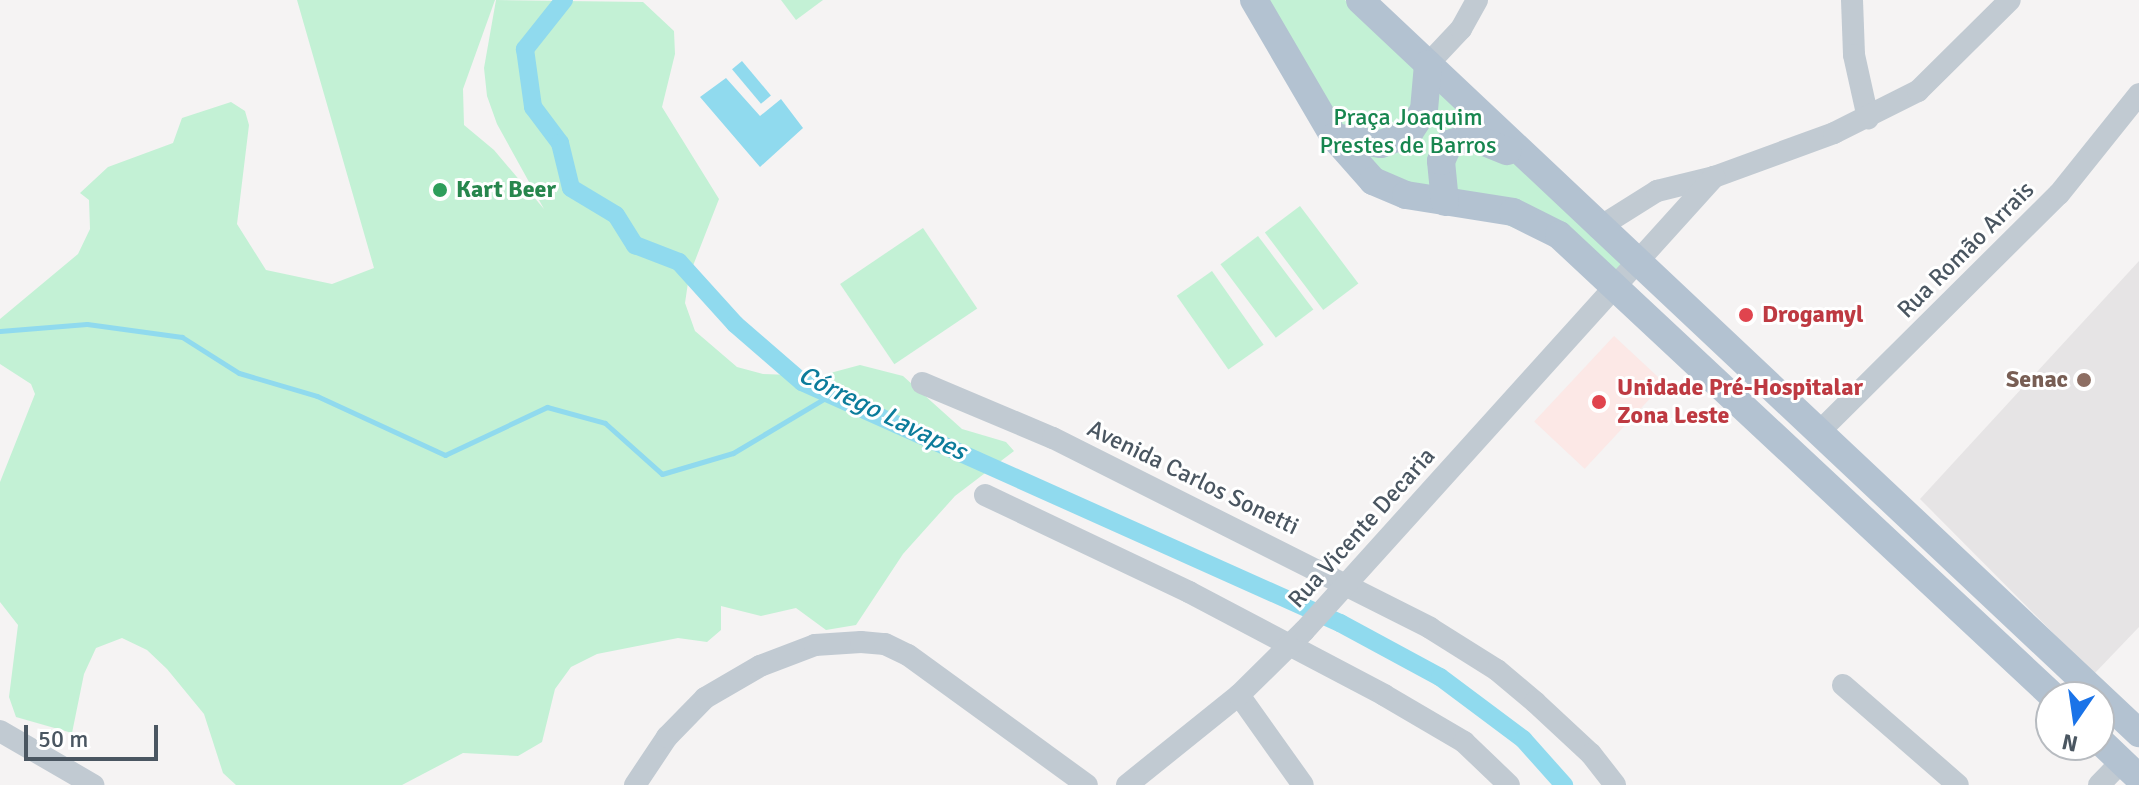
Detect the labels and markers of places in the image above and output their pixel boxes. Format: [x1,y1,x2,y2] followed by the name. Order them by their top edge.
[456,176,556,204] place label: Kart Beer
[431,181,449,199] marker: Kart Beer
[1762,301,1863,329] place label: Drogamyl
[1737,306,1755,324] marker: Drogamyl
[2006,366,2068,394] place label: Senac
[2075,371,2093,389] marker: Senac
[1617,374,1863,430] place label: Unidade Pré-Hospitalar Zona Leste
[1588,391,1610,413] marker: Unidade Pré-Hospitalar Zona Leste

